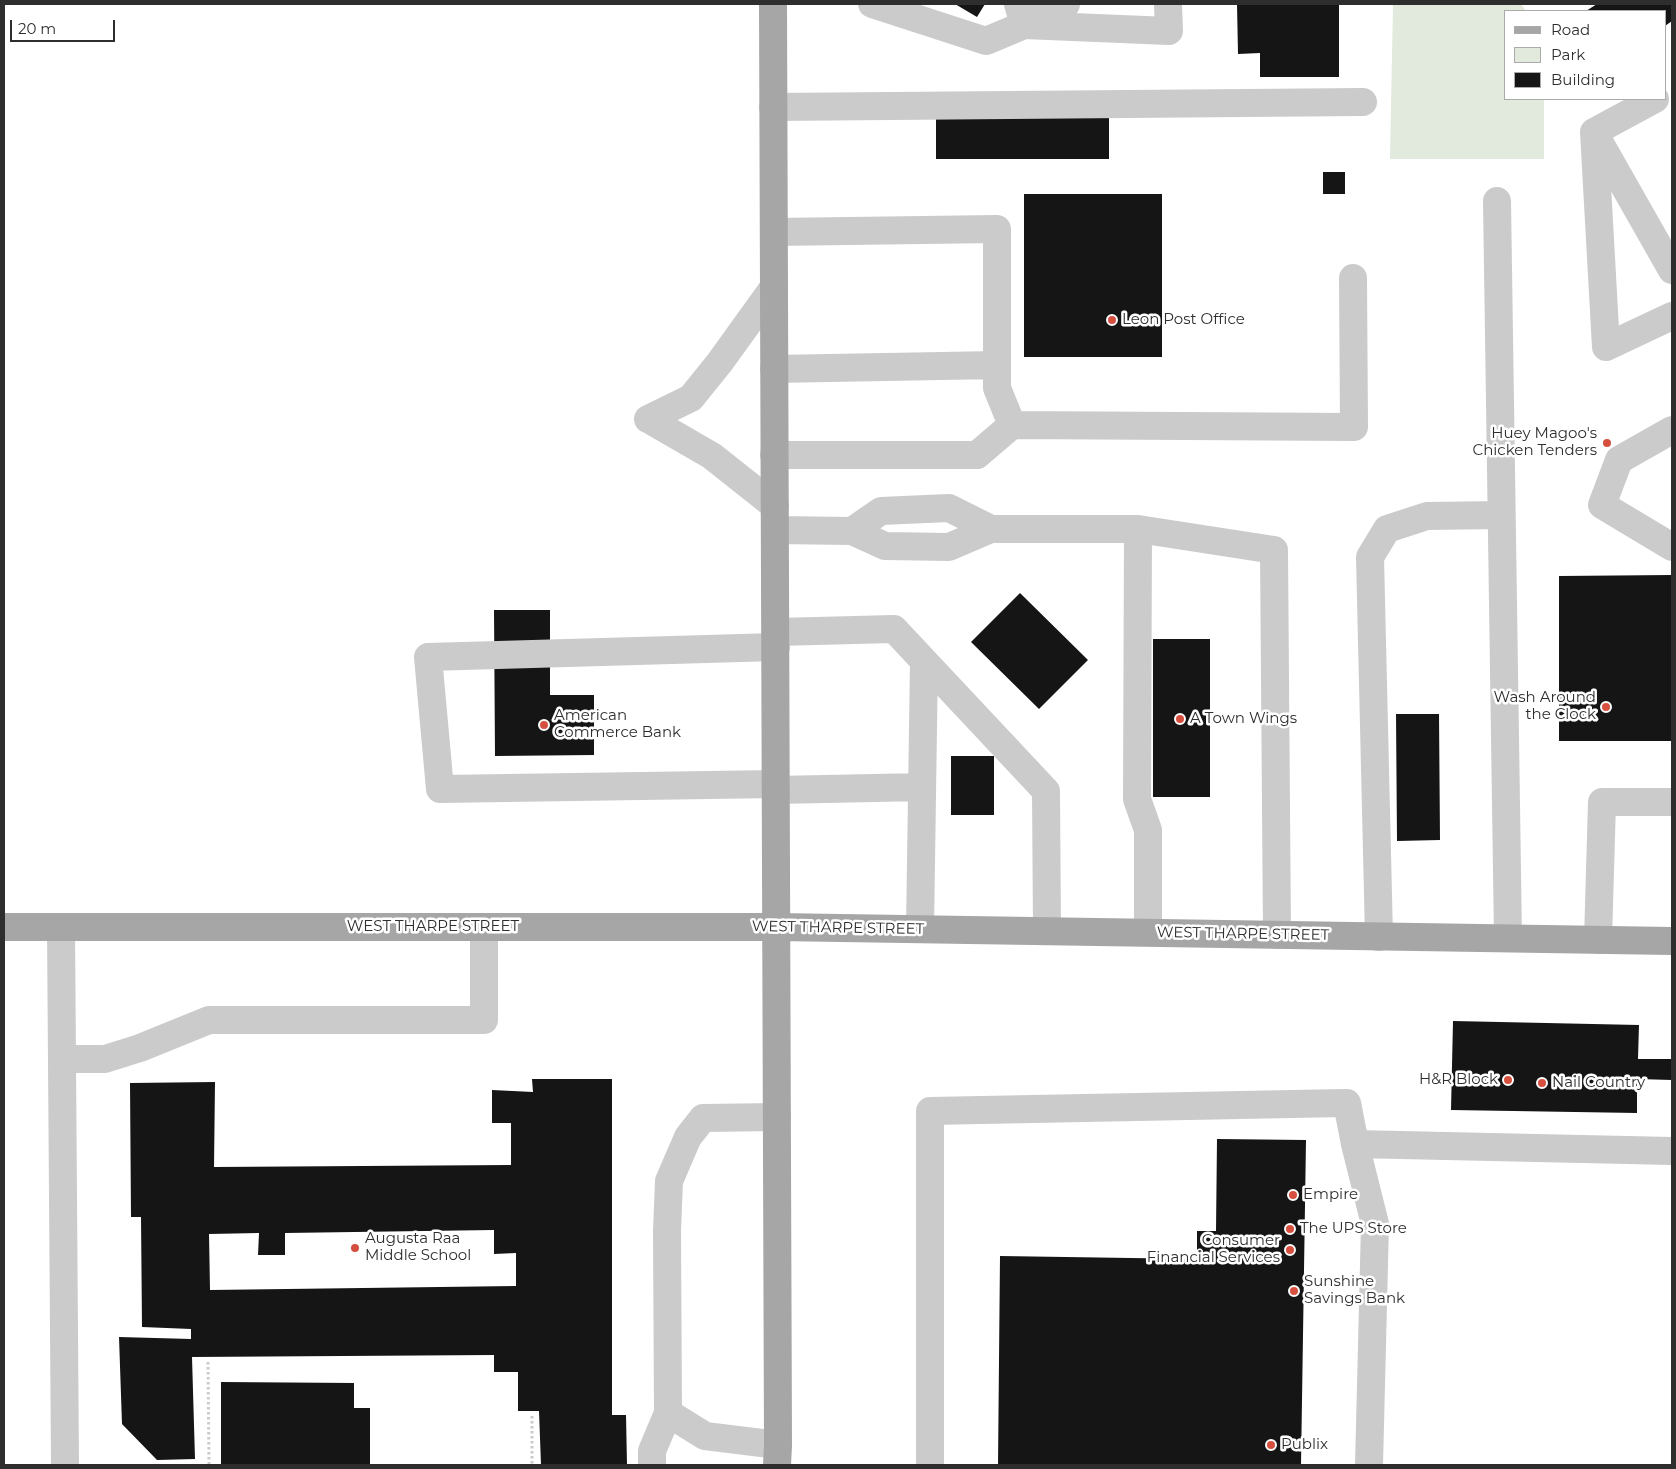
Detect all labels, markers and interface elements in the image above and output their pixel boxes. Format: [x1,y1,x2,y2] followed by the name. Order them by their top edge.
[12,10,118,42] scale bar
[1504,10,1666,100] legend
[18,19,56,38] text: 20 m
[1551,20,1590,39] text: Road
[1551,45,1585,64] text: Park
[1551,70,1615,89] text: Building
[1122,311,1245,329] place label: Leon Post Office
[1106,314,1118,326] marker: Leon Post Office
[1473,425,1597,460] place label: Huey Magoo's Chicken Tenders
[1601,437,1613,449] marker: Huey Magoo's Chicken Tenders
[1494,689,1596,724] place label: Wash Around the Clock
[1600,701,1612,713] marker: Wash Around the Clock
[554,707,681,742] place label: American Commerce Bank
[1190,710,1297,728] place label: A Town Wings
[1174,713,1186,725] marker: A Town Wings
[538,719,550,731] marker: American Commerce Bank
[752,917,924,939] street label: WEST THARPE STREET
[347,918,519,936] street label: WEST THARPE STREET
[1157,923,1329,945] street label: WEST THARPE STREET
[1419,1071,1498,1089] place label: H&R Block
[1502,1074,1514,1086] marker: H&R Block
[1552,1074,1645,1092] place label: Nail Country
[1536,1077,1548,1089] marker: Nail Country
[1303,1186,1358,1204] place label: Empire
[1287,1189,1299,1201] marker: Empire
[1300,1220,1407,1238] place label: The UPS Store
[1284,1223,1296,1235] marker: The UPS Store
[365,1230,471,1265] place label: Augusta Raa Middle School
[1147,1232,1280,1267] place label: Consumer Financial Services
[349,1242,361,1254] marker: Augusta Raa Middle School
[1284,1244,1296,1256] marker: Consumer Financial Services
[1304,1273,1405,1308] place label: Sunshine Savings Bank
[1288,1285,1300,1297] marker: Sunshine Savings Bank
[1281,1436,1328,1454] place label: Publix
[1265,1439,1277,1451] marker: Publix

